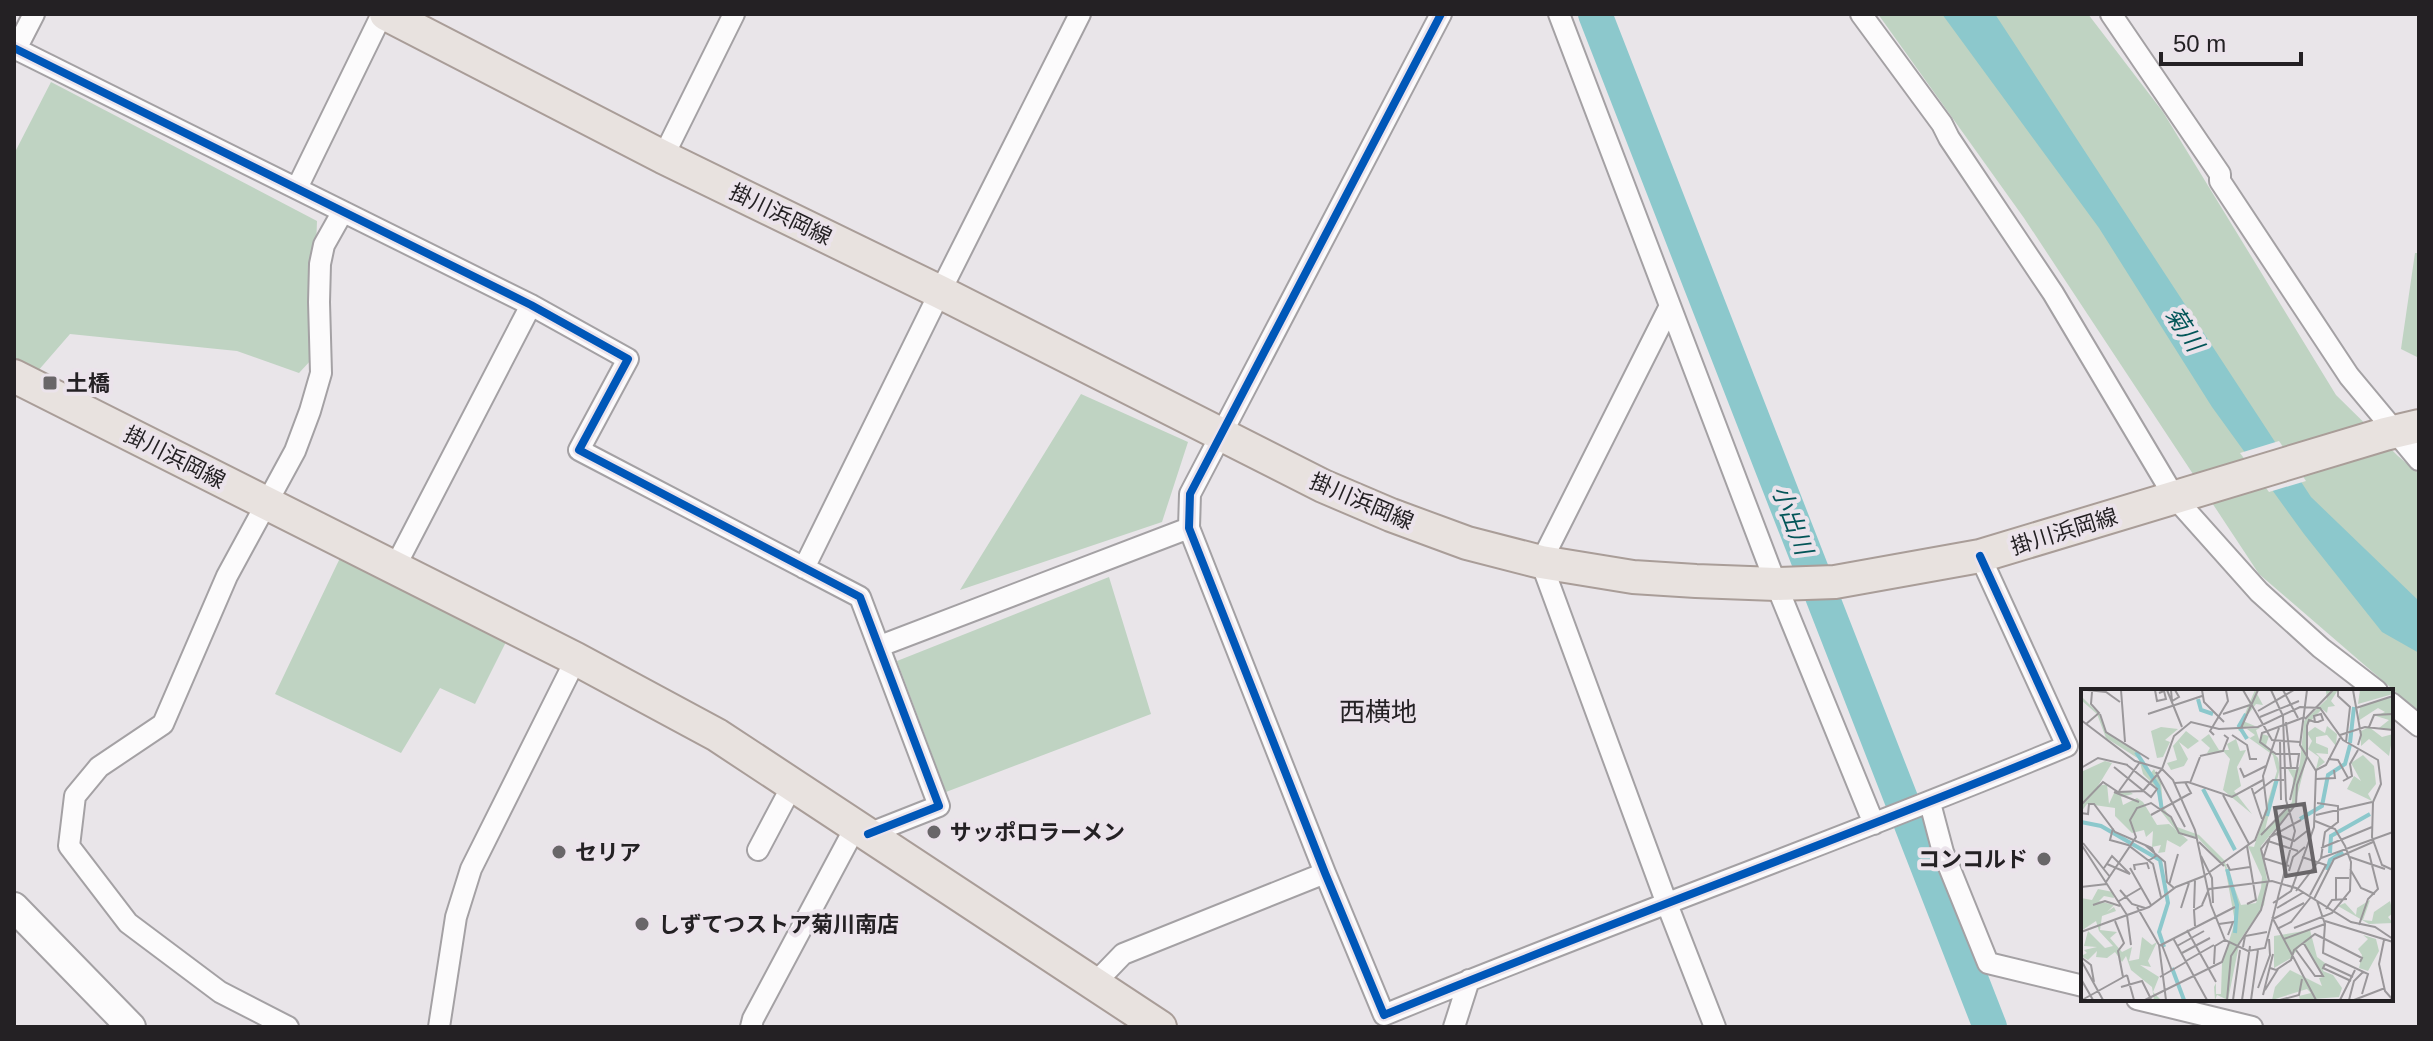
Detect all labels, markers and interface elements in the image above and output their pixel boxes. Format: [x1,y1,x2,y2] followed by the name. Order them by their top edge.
[2161,16,2301,66] scale bar
[2173,30,2226,57] text: 50 m
[726,179,836,250] street label: 掛川浜岡線
[2160,301,2210,359] water label: 菊川
[66,371,110,396] place label: 土橋
[41,374,59,392] marker: 土橋
[120,421,229,494] street label: 掛川浜岡線
[1306,468,1417,534] street label: 掛川浜岡線
[1767,481,1819,561] water label: 小出川
[2008,503,2120,560] street label: 掛川浜岡線
[2081,689,2393,1001] inset map
[1339,697,1417,727] district label: 西横地
[950,820,1125,845] place label: サッポロラーメン
[925,823,943,841] marker: サッポロラーメン
[575,840,641,865] place label: セリア
[550,843,568,861] marker: セリア
[1918,847,2028,872] place label: コンコルド
[2035,850,2053,868] marker: コンコルド
[658,912,899,937] place label: しずてつストア菊川南店
[633,915,651,933] marker: しずてつストア菊川南店

